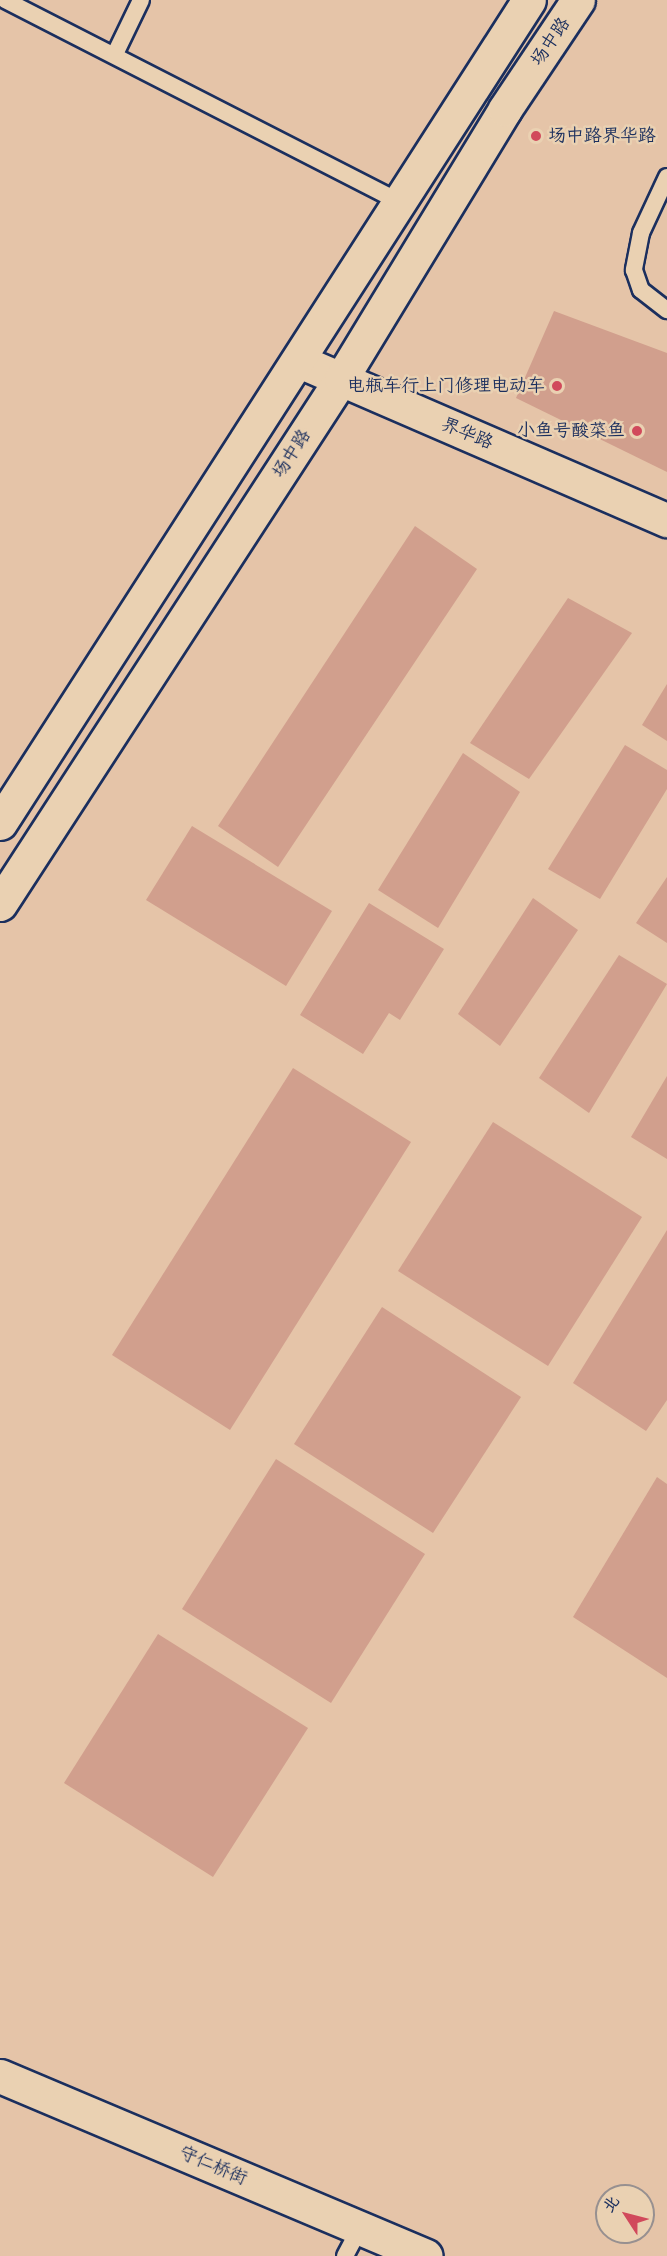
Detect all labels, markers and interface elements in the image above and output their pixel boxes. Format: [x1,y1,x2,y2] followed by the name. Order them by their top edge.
[527,14,575,70] street label: 场中路
[548,125,656,147] place label: 场中路界华路
[529,129,543,143] marker: 场中路界华路
[347,375,545,397] place label: 电瓶车行上门修理电动车
[550,379,564,393] marker: 电瓶车行上门修理电动车
[438,414,496,454] street label: 界华路
[517,420,625,442] place label: 小鱼号酸菜鱼
[630,424,644,438] marker: 小鱼号酸菜鱼
[268,425,316,483] street label: 场中路
[176,2142,250,2190] street label: 守仁桥街
[595,2184,655,2244] north arrow
[598,2192,625,2217] text: 北

